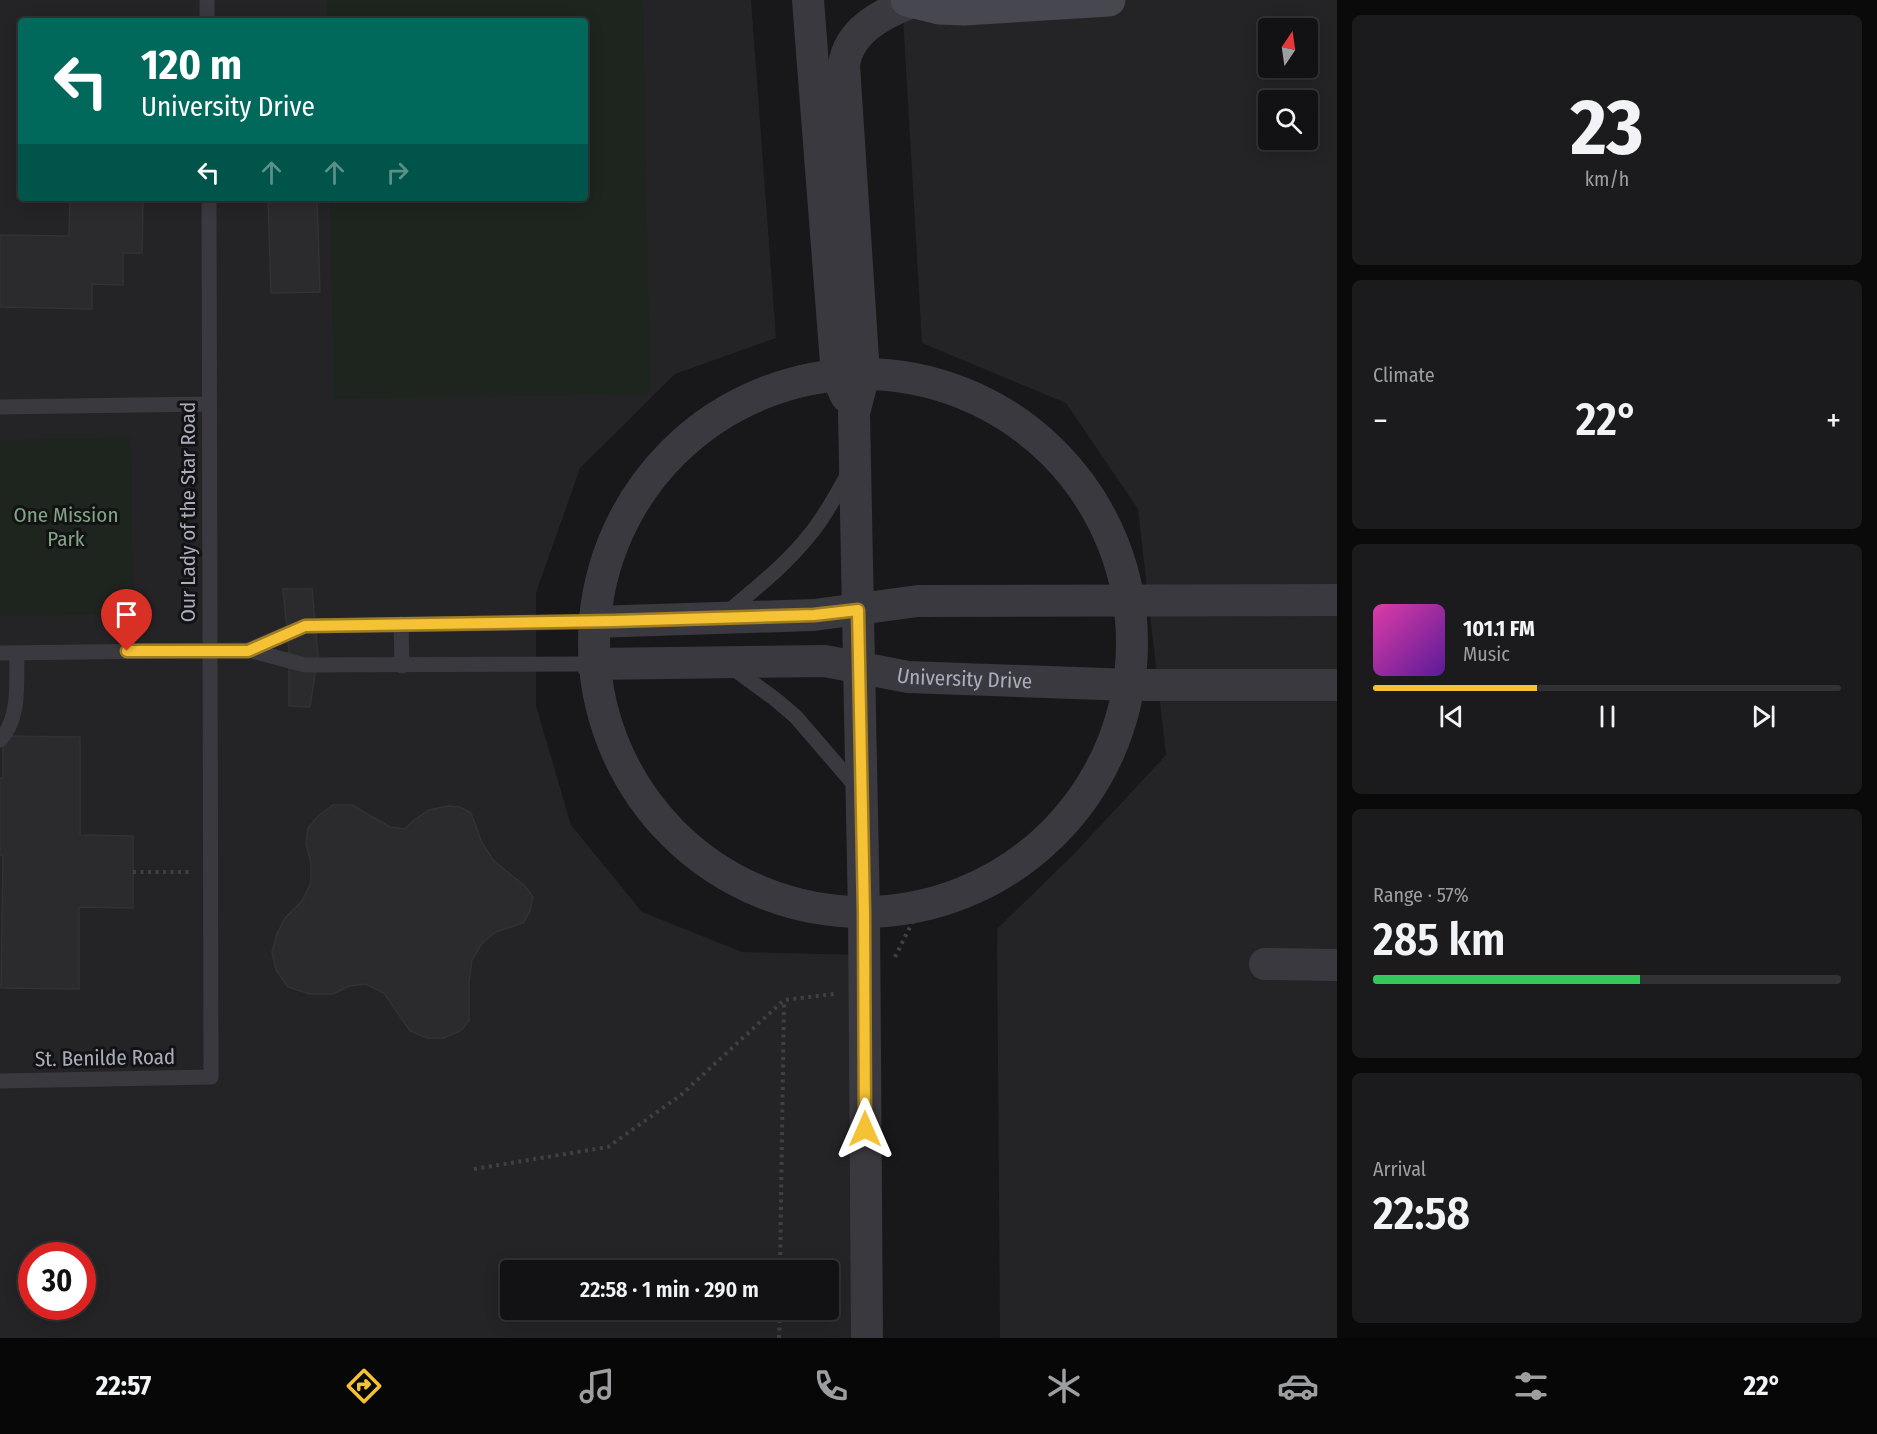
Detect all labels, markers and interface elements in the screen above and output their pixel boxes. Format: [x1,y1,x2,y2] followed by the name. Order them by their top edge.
[1258,18,1318,78] north arrow
[1258,18,1318,150] map controls
[141,40,242,90] text: 120 m
[42,42,120,120] icon: left
[1570,81,1644,175] text: 23
[1258,90,1318,150] button: search
[141,91,315,123] text: University Drive
[192,156,225,189] icon: left
[255,156,288,189] icon: ahead
[318,156,351,189] icon: ahead
[381,156,414,189] icon: right
[1585,167,1629,191] text: km/h
[1373,363,1435,387] text: Climate
[1576,393,1638,447] text: 22°
[1373,401,1388,441] text: −
[1826,401,1841,441] text: +
[175,402,201,622] street label: Our Lady of the Star Road
[14,502,118,552] park label: One Mission Park
[101,589,152,651] pin
[110,598,143,631] icon: arrive
[1463,615,1535,642] text: 101.1 FM
[1463,642,1510,666] text: Music
[895,662,1032,694] street label: University Drive
[1435,700,1468,733] icon: previous
[1591,700,1624,733] icon: pause
[1747,700,1780,733] icon: next
[1373,883,1469,907] text: Range · 57%
[1373,913,1505,967] text: 285 km
[35,1044,175,1072] street label: St. Benilde Road
[833,1097,897,1161] position arrow
[1373,1157,1426,1181] text: Arrival
[1373,1187,1470,1241] text: 22:58
[18,1242,96,1320] speed limit sign: 30
[580,1276,759,1303] text: 22:58 · 1 min · 290 m
[343,1365,385,1407] icon: directions
[576,1365,618,1407] icon: music
[810,1365,852,1407] icon: phone
[1043,1365,1085,1407] icon: climate
[1277,1365,1319,1407] icon: car
[1510,1365,1552,1407] icon: filters
[96,1370,151,1402] text: 22:57
[1744,1370,1781,1402] text: 22°

